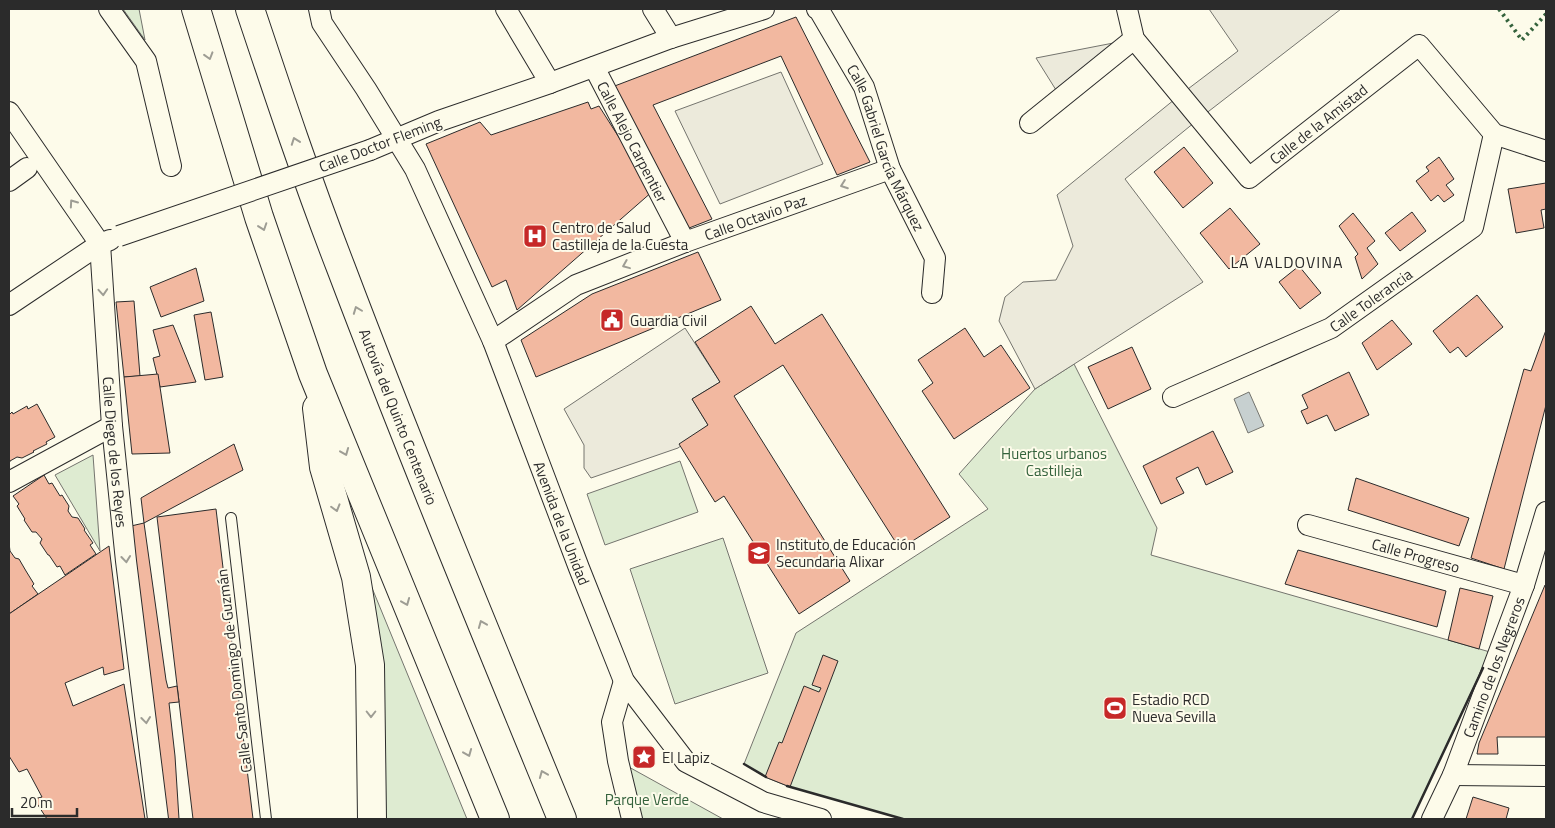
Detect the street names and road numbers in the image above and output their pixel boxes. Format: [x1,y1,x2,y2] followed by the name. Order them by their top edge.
[842,60,931,235] street label: Calle Gabriel García Márquez
[592,77,674,206] street label: Calle Alejo Carpentier
[1264,78,1372,170] street label: Calle de la Amistad
[315,110,445,178] street label: Calle Doctor Fleming
[701,188,810,246] street label: Calle Octavio Paz
[1324,262,1417,337] street label: Calle Tolerancia
[354,325,444,508] street label: Autovía del Quinto Centenario
[97,376,134,529] street label: Calle Diego de los Reyes
[528,458,596,588] street label: Avenida de la Unidad
[1369,532,1463,578] street label: Calle Progreso
[210,568,258,774] street label: Calle Santo Domingo de Guzmán
[1456,593,1530,741] street label: Camino de los Negreros

